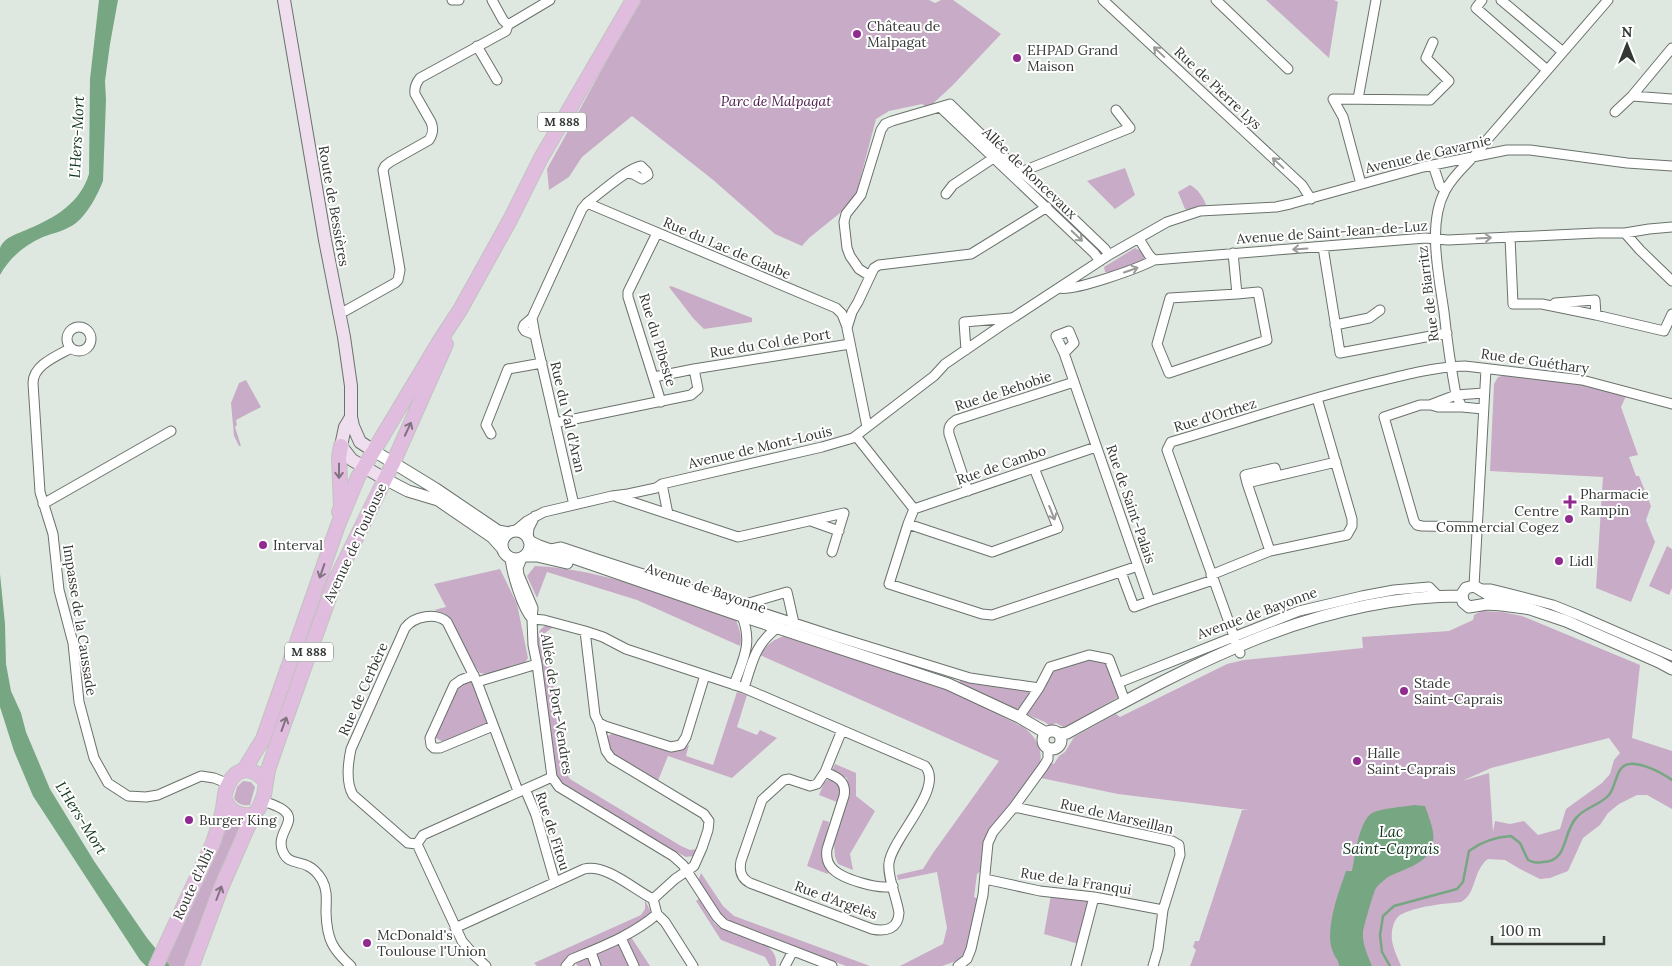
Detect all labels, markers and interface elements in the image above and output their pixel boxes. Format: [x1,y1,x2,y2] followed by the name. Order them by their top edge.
[867,17,941,51] place label: Château de Malpagat
[1602,20,1652,70] north arrow
[1622,23,1633,41] text: N
[851,28,863,40] marker: Château de Malpagat
[1027,41,1118,75] place label: EHPAD Grand Maison
[1171,43,1265,133] street label: Rue de Pierre Lys
[1153,46,1166,58] one-way arrow
[1011,52,1023,64] marker: EHPAD Grand Maison
[721,92,832,110] park label: Parc de Malpagat
[65,95,88,179] water label: L'Hers-Mort
[538,112,586,132] road number: M 888
[978,122,1082,223] street label: Allée de Roncevaux
[1362,131,1493,177] street label: Avenue de Gavarnie
[315,144,353,268] street label: Route de Bessières
[1271,157,1284,169] one-way arrow
[660,213,794,283] street label: Rue du Lac de Gaube
[1235,216,1428,248] street label: Avenue de Saint-Jean-de-Luz
[1070,230,1083,242] one-way arrow
[1476,234,1492,243] one-way arrow
[1292,244,1308,253] one-way arrow
[1413,245,1443,343] street label: Rue de Biarritz
[1123,265,1138,274] one-way arrow
[635,291,681,389] street label: Rue du Pibeste
[708,324,832,361] street label: Rue du Col de Port
[1480,344,1591,378] street label: Rue de Guéthary
[546,360,590,475] street label: Rue du Val d'Aran
[952,367,1054,415] street label: Rue de Behobie
[1171,394,1259,436] street label: Rue d'Orthez
[404,422,414,437] one-way arrow
[685,422,834,473] street label: Avenue de Mont-Louis
[954,441,1048,489] street label: Rue de Cambo
[1102,442,1160,566] street label: Rue de Saint-Palais
[334,462,344,479] one-way arrow
[319,480,391,607] street label: Avenue de Toulouse
[1580,485,1649,519] place label: Pharmacie Rampin
[1564,496,1576,508] marker: Pharmacie Rampin
[1436,502,1559,536] place label: Centre Commercial Cogez
[1048,505,1058,520] one-way arrow
[1563,513,1575,525] marker: Centre Commercial Cogez
[273,536,323,554] place label: Interval
[257,539,269,551] marker: Interval
[59,543,101,697] street label: Impasse de la Caussade
[1569,552,1593,570] place label: Lidl
[1553,555,1565,567] marker: Lidl
[642,559,769,617] street label: Avenue de Bayonne
[317,563,326,578] one-way arrow
[1193,583,1320,643] street label: Avenue de Bayonne
[537,631,577,776] street label: Allée de Port-Vendres
[334,639,392,739] street label: Rue de Cerbère
[285,642,333,662] road number: M 888
[1414,674,1503,708] place label: Stade Saint-Caprais
[1398,685,1410,697] marker: Stade Saint-Caprais
[280,716,289,732] one-way arrow
[1367,744,1456,778] place label: Halle Saint-Caprais
[1351,755,1363,767] marker: Halle Saint-Caprais
[52,778,112,858] water label: L'Hers-Mort
[532,789,574,873] street label: Rue de Fitou
[1059,794,1176,838] street label: Rue de Marseillan
[199,811,277,829] place label: Burger King
[183,814,195,826] marker: Burger King
[1343,822,1439,858] water label: Lac Saint-Caprais
[169,845,217,923] street label: Route d'Albi
[1019,863,1133,899] street label: Rue de la Franqui
[792,877,880,923] street label: Rue d'Argelès
[216,886,225,901] one-way arrow
[1492,914,1604,946] scale bar
[1500,921,1541,940] text: 100 m
[377,926,487,960] place label: McDonald's Toulouse l'Union
[361,937,373,949] marker: McDonald's Toulouse l'Union

